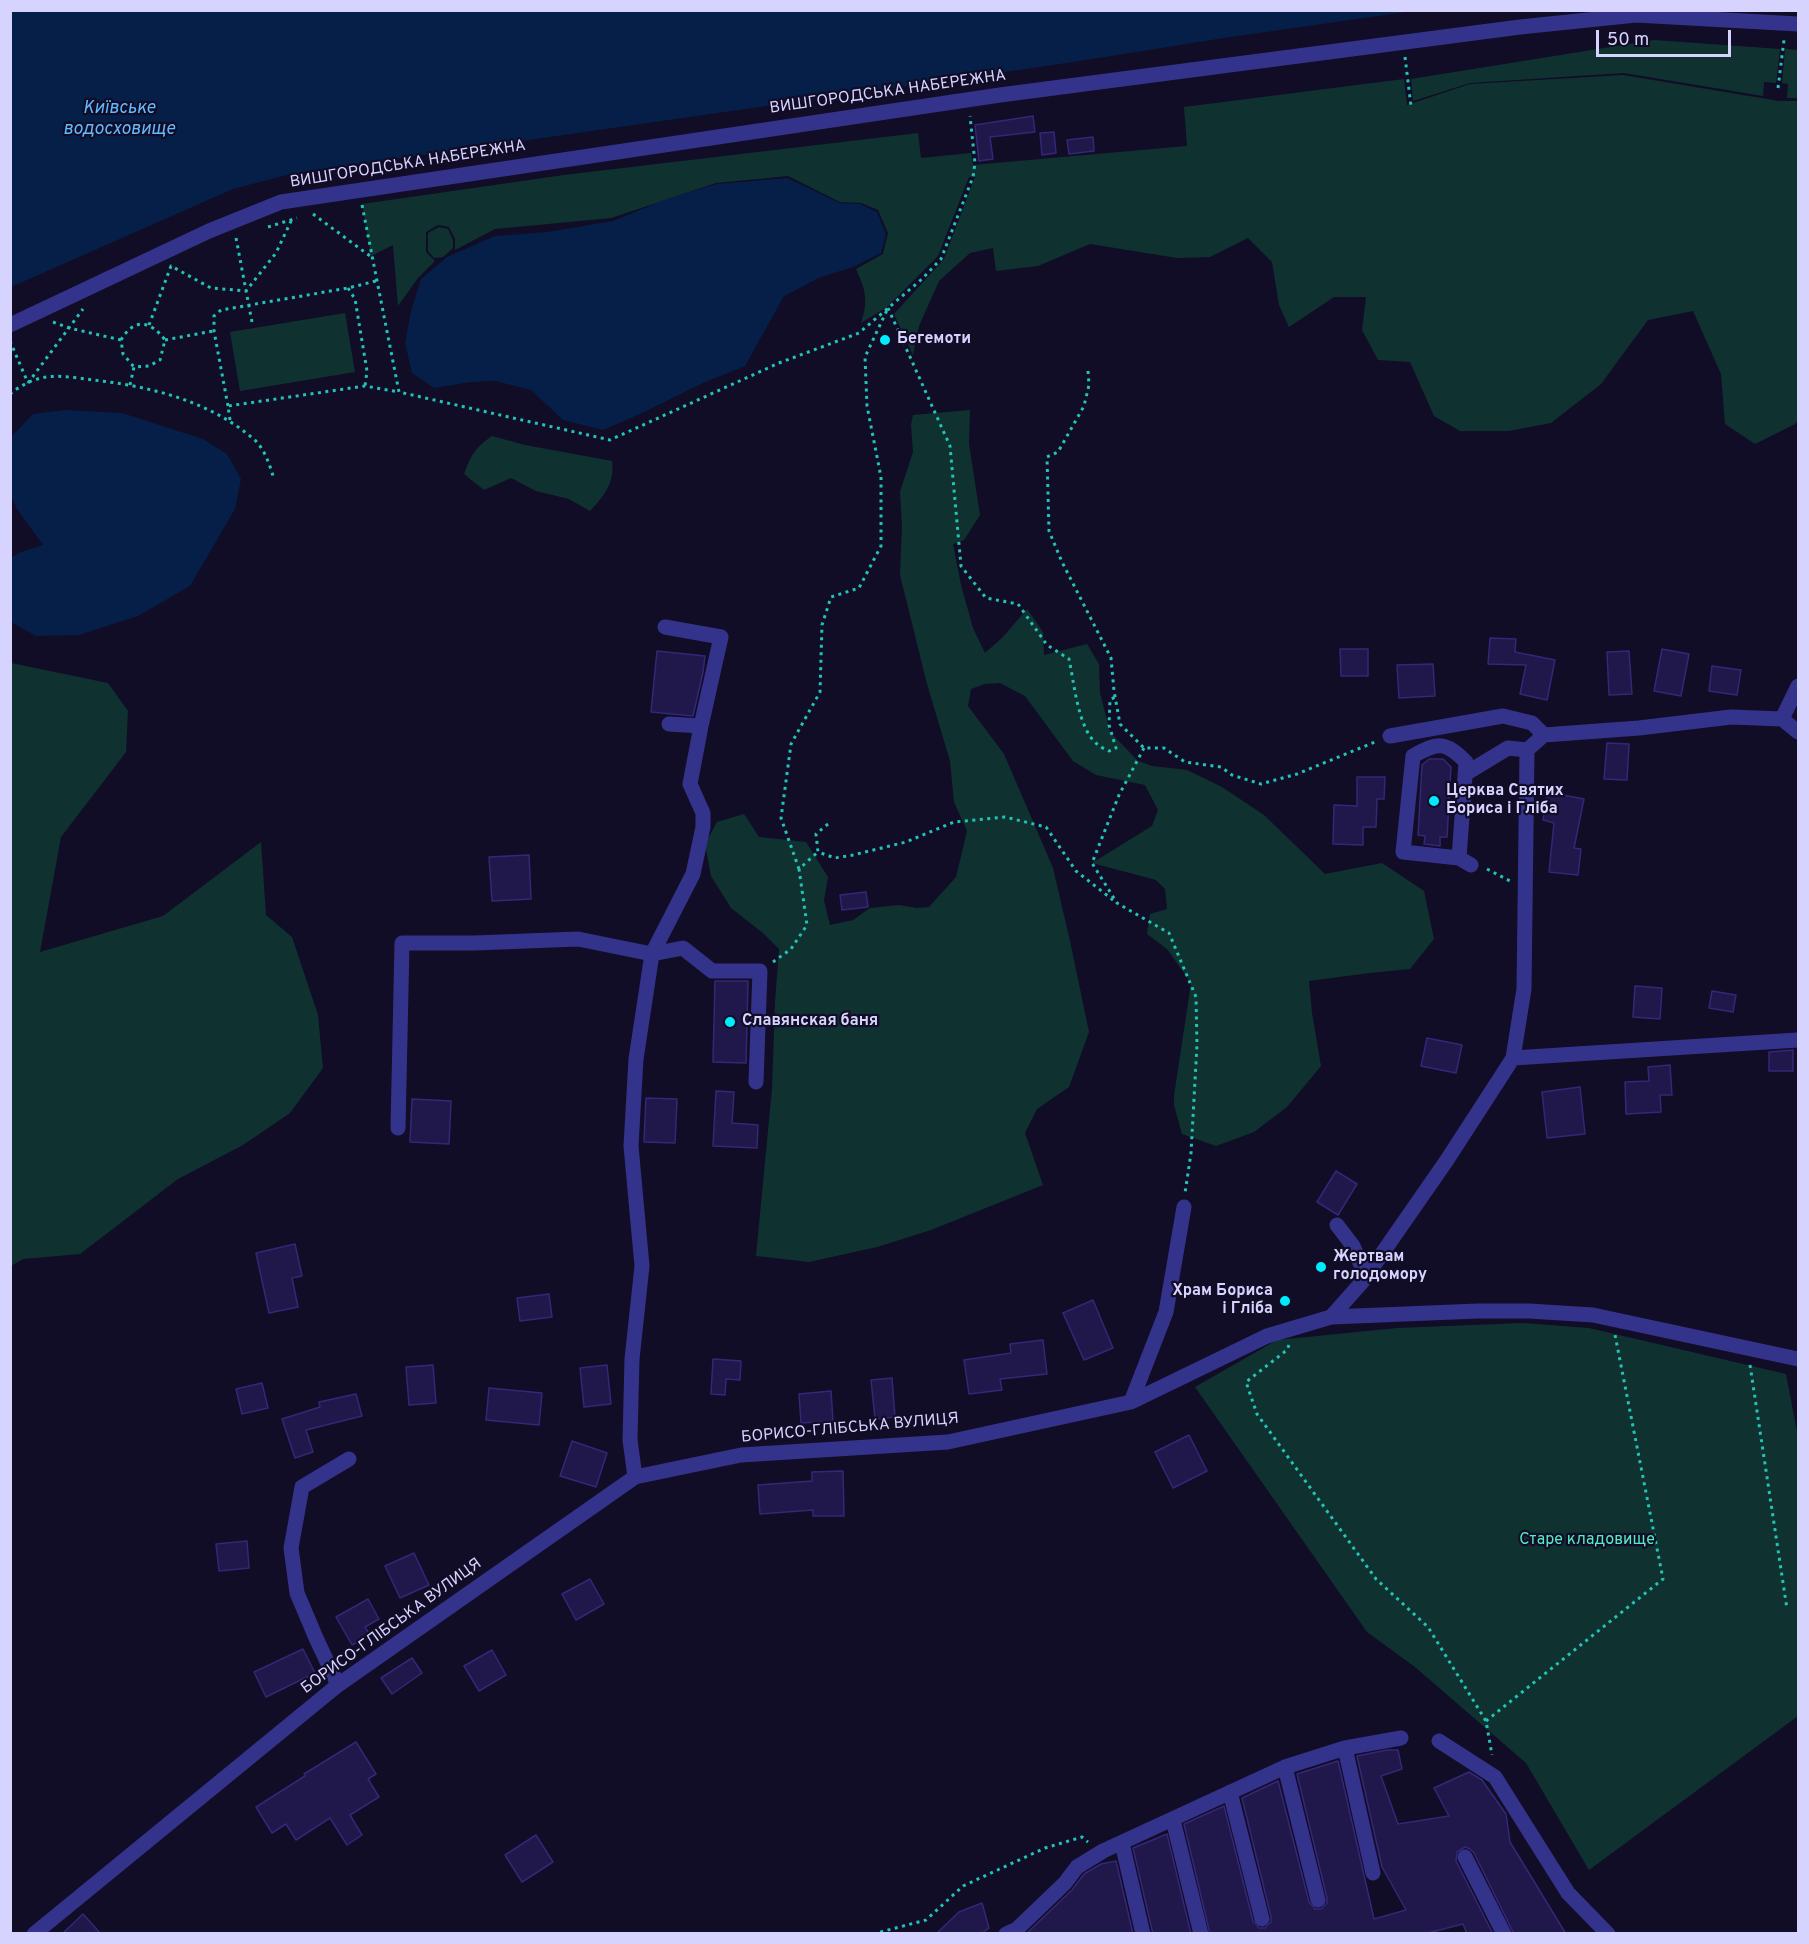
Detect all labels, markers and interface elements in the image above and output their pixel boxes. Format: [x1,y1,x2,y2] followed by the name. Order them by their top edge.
[1599,18,1734,56] scale bar
[1607,29,1649,52] text: 50 m
[769,67,1007,119] street label: ВИШГОРОДСЬКА НАБЕРЕЖНА
[63,98,175,140] water label: Київське водосховище
[289,137,527,193] street label: ВИШГОРОДСЬКА НАБЕРЕЖНА
[897,330,971,350] place label: Бегемоти
[878,333,892,347] marker: Бегемоти
[1446,782,1564,820] place label: Церква Святих Бориса і Гліба
[1427,794,1441,808] marker: Церква Святих Бориса і Гліба
[742,1012,878,1032] place label: Славянская баня
[723,1015,737,1029] marker: Славянская баня
[1333,1248,1427,1286] place label: Жертвам голодомору
[1314,1260,1328,1274] marker: Жертвам голодомору
[1172,1282,1273,1320] place label: Храм Бориса і Гліба
[1278,1294,1292,1308] marker: Храм Бориса і Гліба
[740,1410,960,1448] street label: БОРИСО-ГЛІБСЬКА ВУЛИЦЯ
[1519,1531,1655,1551] park label: Старе кладовище
[298,1555,486,1699] street label: БОРИСО-ГЛІБСЬКА ВУЛИЦЯ

